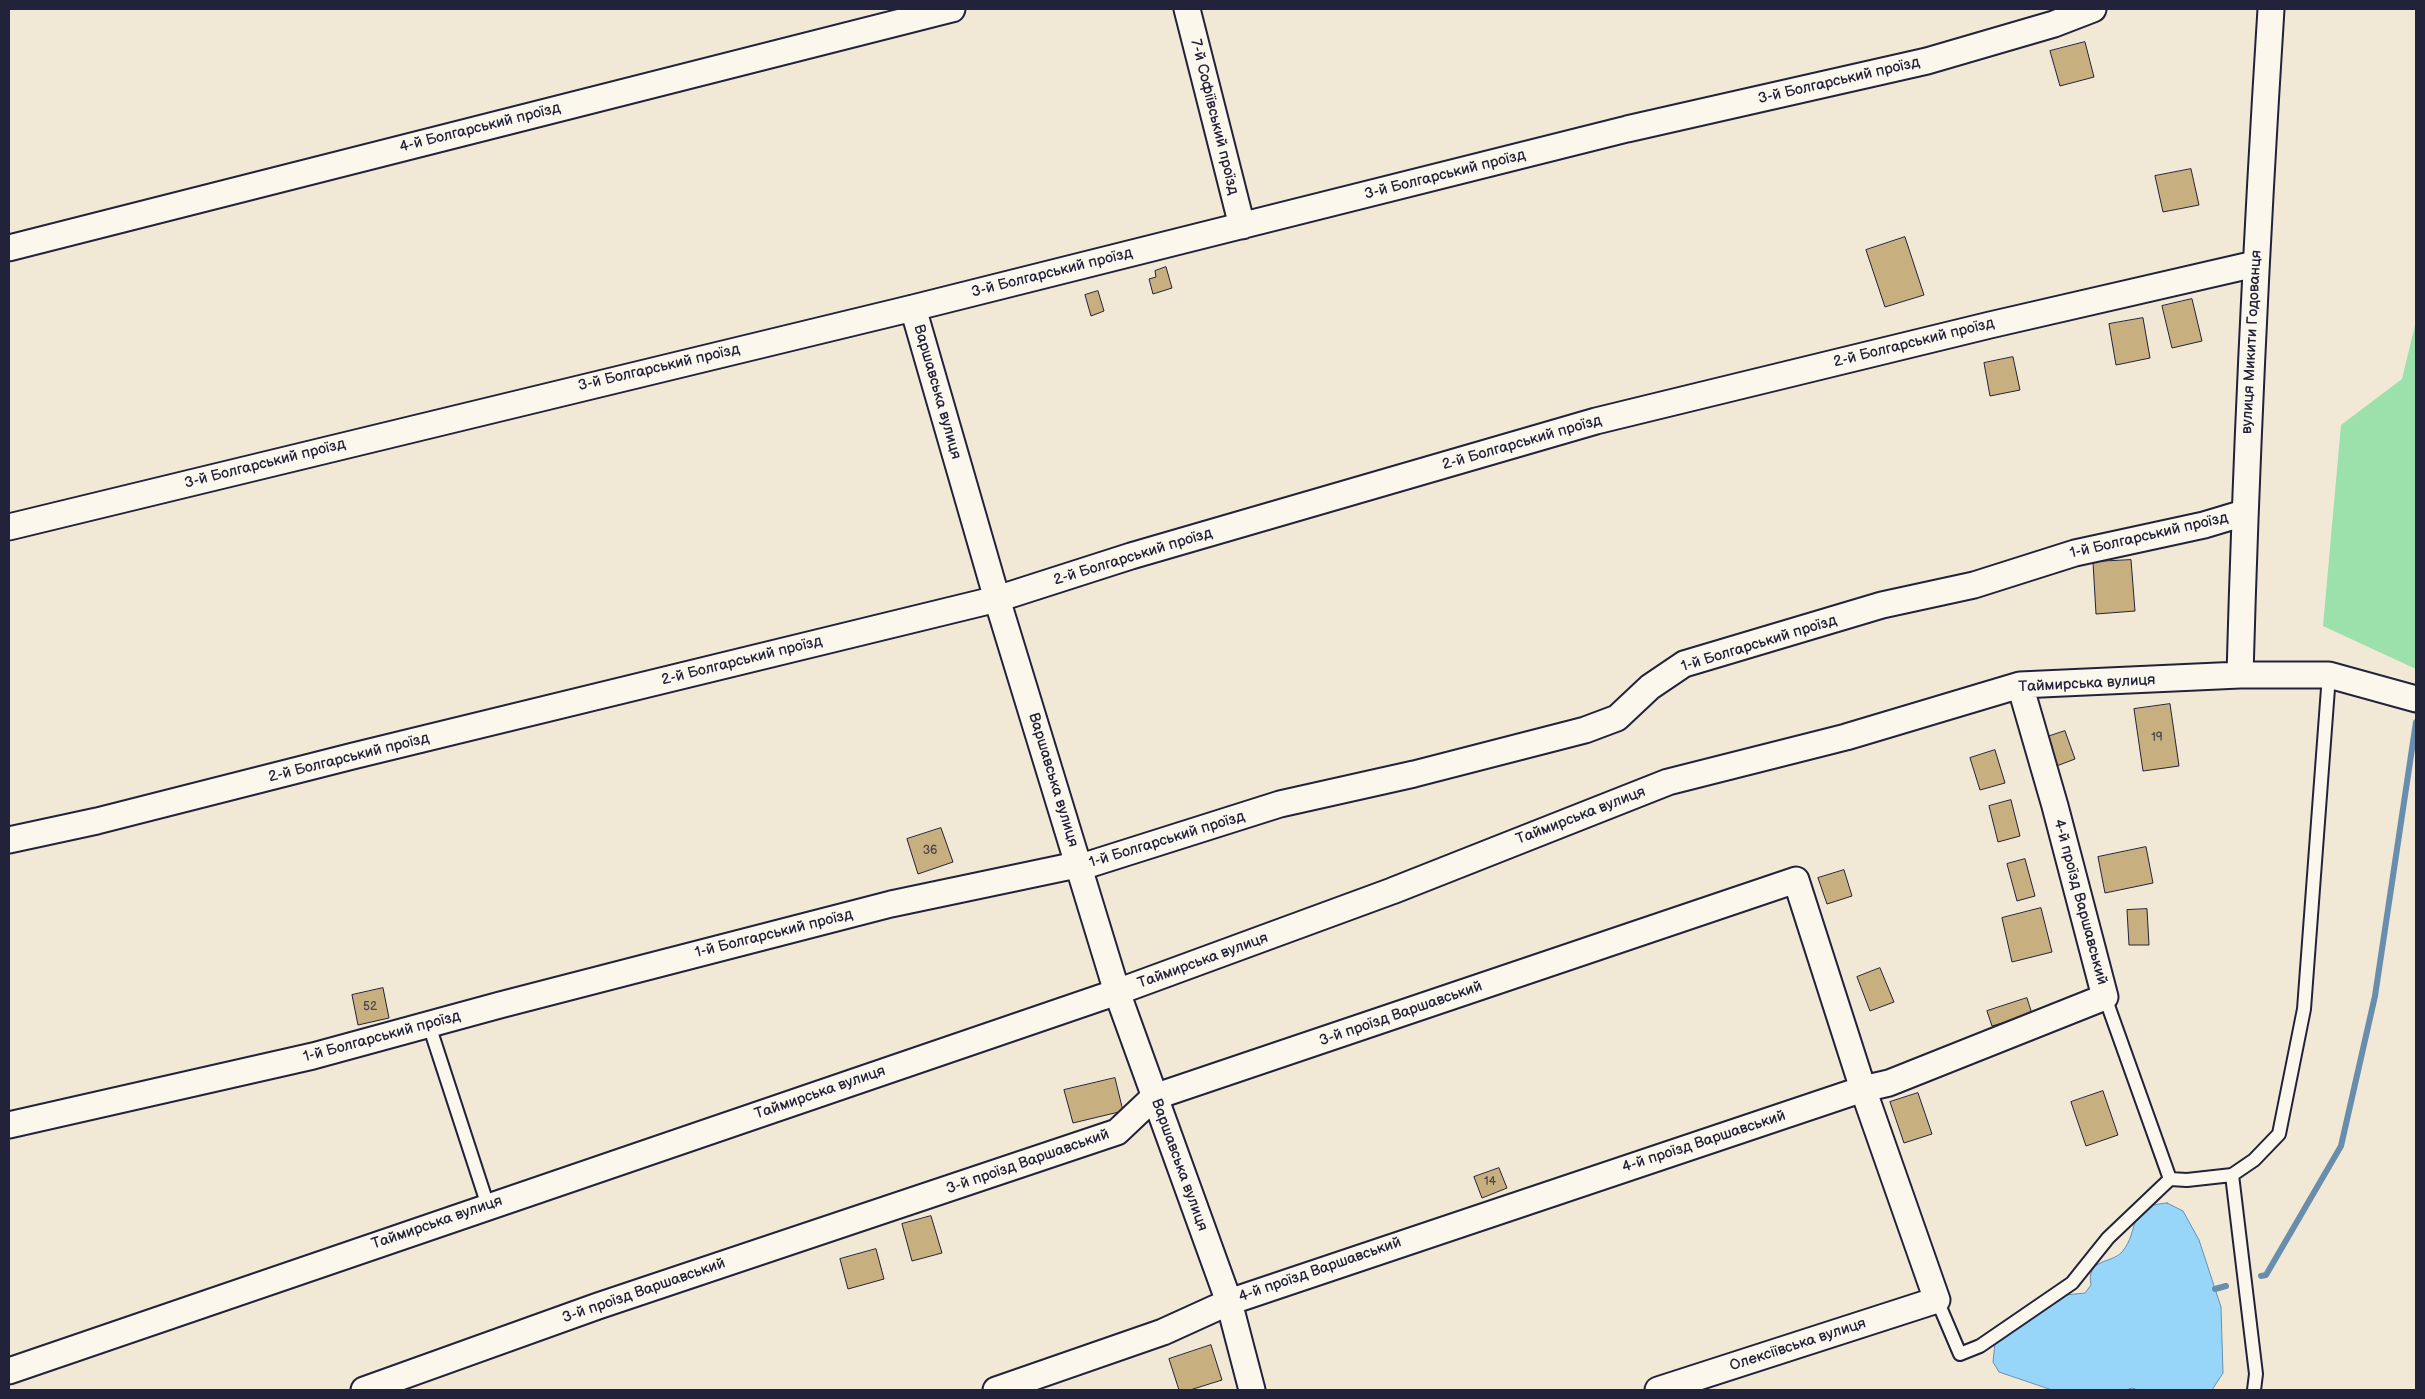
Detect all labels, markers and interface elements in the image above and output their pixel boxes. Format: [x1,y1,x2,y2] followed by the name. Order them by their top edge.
[1186,37,1242,197] street label: 7-й Софіївський проїзд
[1756,54,1922,108] street label: 3-й Болгарський проїзд
[398,99,562,157] street label: 4-й Болгарський проїзд
[1363,146,1527,204] street label: 3-й Болгарський проїзд
[970,244,1134,302] street label: 3-й Болгарський проїзд
[2238,249,2266,435] street label: вулиця Микити Годованця
[1832,314,1996,372] street label: 2-й Болгарський проїзд
[909,323,965,461] street label: Варшавська вулиця
[576,341,742,395] street label: 3-й Болгарський проїзд
[1440,412,1604,474] street label: 2-й Болгарський проїзд
[183,435,347,493] street label: 3-й Болгарський проїзд
[2068,509,2230,563] street label: 1-й Болгарський проїзд
[1051,524,1215,590] street label: 2-й Болгарський проїзд
[1679,612,1839,676] street label: 1-й Болгарський проїзд
[660,632,824,690] street label: 2-й Болгарський проїзд
[2018,671,2156,697] street label: Таймирська вулиця
[1024,711,1082,849] street label: Варшавська вулиця
[267,729,431,787] street label: 2-й Болгарський проїзд
[2151,731,2163,745] house number: 19
[1514,783,1648,849] street label: Таймирська вулиця
[1087,808,1247,872] street label: 1-й Болгарський проїзд
[2049,817,2111,987] street label: 4-й проїзд Варшавський
[923,844,937,858] house number: 36
[693,906,855,962] street label: 1-й Болгарський проїзд
[1136,929,1270,993] street label: Таймирська вулиця
[1317,978,1485,1050] street label: 3-й проїзд Варшавський
[363,1000,377,1014] house number: 52
[301,1007,463,1067] street label: 1-й Болгарський проїзд
[752,1062,888,1124] street label: Таймирська вулиця
[1147,1096,1211,1234] street label: Варшавська вулиця
[1620,1107,1788,1177] street label: 4-й проїзд Варшавський
[944,1126,1112,1198] street label: 3-й проїзд Варшавський
[1484,1175,1496,1189] house number: 14
[369,1192,505,1254] street label: Таймирська вулиця
[1236,1234,1404,1306] street label: 4-й проїзд Варшавський
[560,1255,728,1327] street label: 3-й проїзд Варшавський
[1728,1314,1868,1376] street label: Олексіївська вулиця

